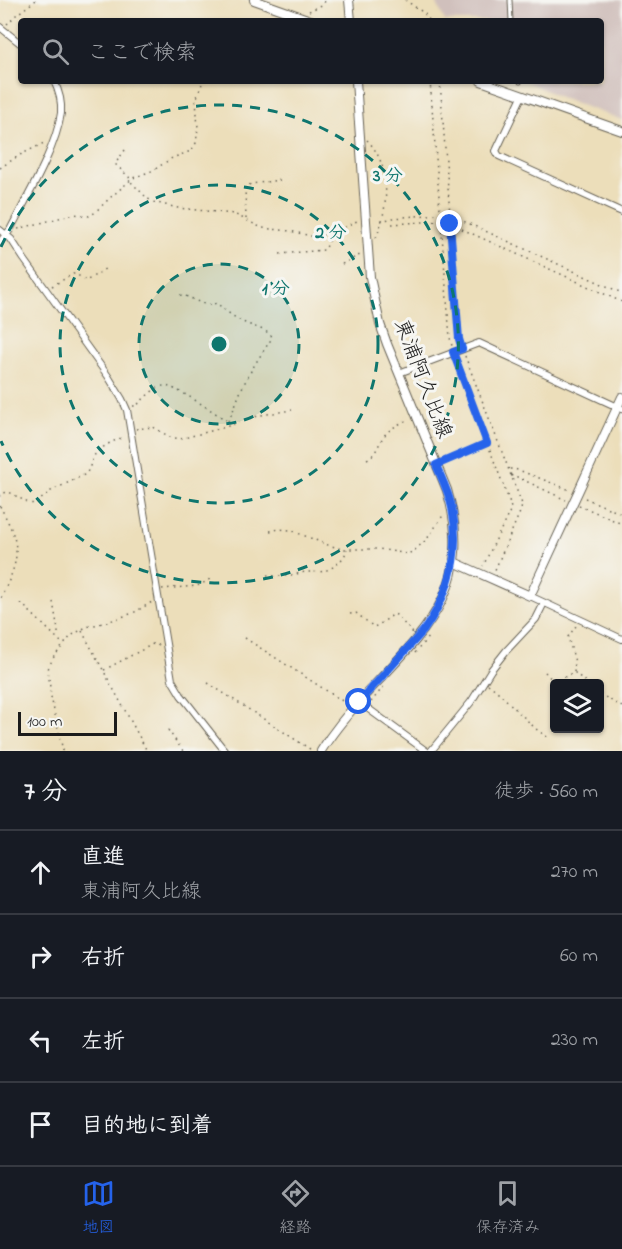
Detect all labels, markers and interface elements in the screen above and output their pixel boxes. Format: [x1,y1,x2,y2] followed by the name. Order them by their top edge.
[18,18,604,84] search box
[39,35,72,68] icon: search
[87,38,197,70] text: ここで検索
[372,164,403,190] text: 3 分
[436,210,462,236] route end
[314,221,347,247] text: 2 分
[262,277,290,303] text: 1 分
[385,315,459,443] street label: 東浦阿久比線
[209,334,229,354] centre of rings
[550,679,604,733] map controls
[550,679,604,733] button: layers
[345,688,371,714] route start
[18,709,117,736] scale bar
[27,710,62,734] text: 100 m
[24,774,67,812] text: 7 分
[494,778,598,807] text: 徒歩 · 560 m
[81,842,125,874] text: 直進
[24,856,57,889] icon: ahead
[551,858,598,887] text: 270 m
[81,878,201,907] text: 東浦阿久比線
[24,940,57,973] icon: right
[560,942,598,971] text: 60 m
[81,943,125,975] text: 右折
[24,1024,57,1057] icon: left
[551,1026,598,1055] text: 230 m
[81,1027,125,1059] text: 左折
[24,1108,57,1141] icon: arrive
[81,1111,213,1143] text: 目的地に到着
[82,1177,115,1240] tab: 地図
[279,1177,312,1240] tab: 経路
[476,1177,540,1240] tab: 保存済み

